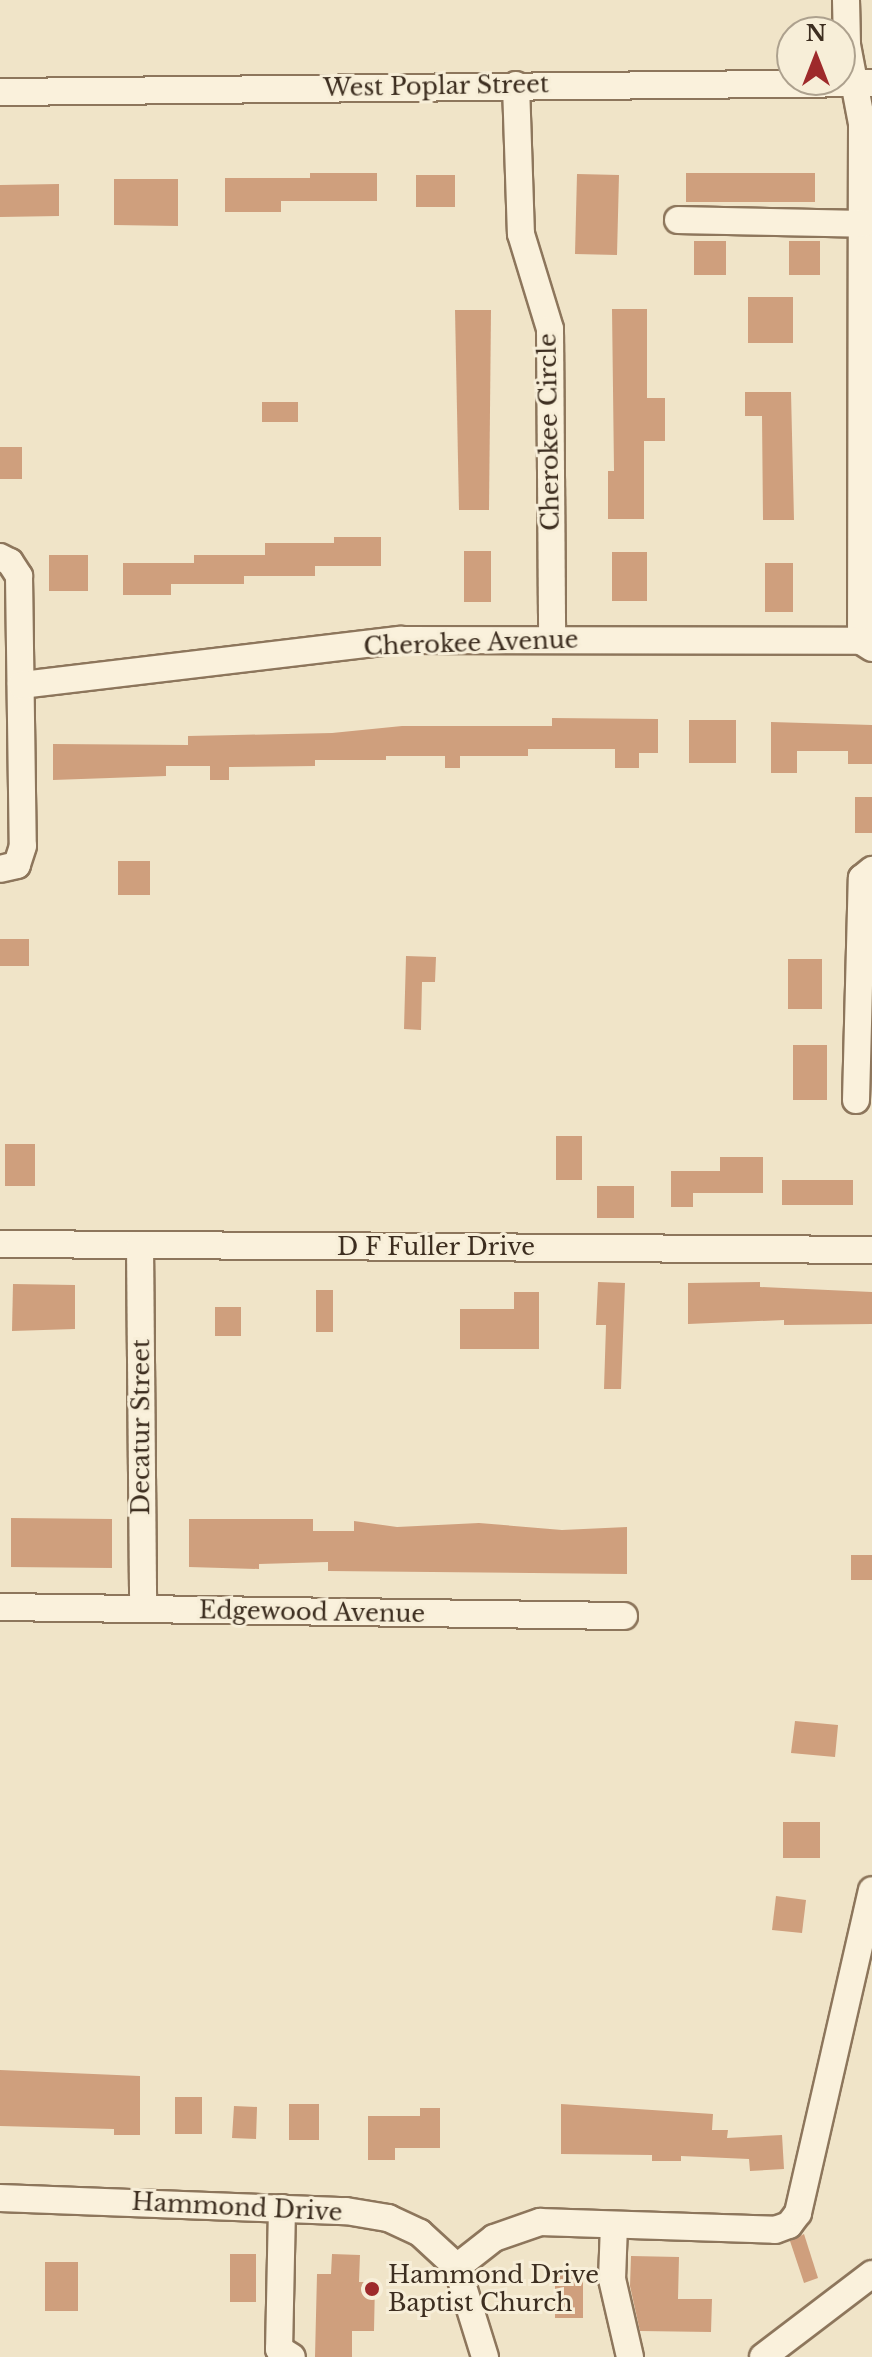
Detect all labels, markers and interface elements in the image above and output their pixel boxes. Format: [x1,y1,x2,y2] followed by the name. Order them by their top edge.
[776,16,856,96] north arrow
[806,20,826,47] text: N
[323,70,549,102] street label: West Poplar Street
[533,333,565,531] street label: Cherokee Circle
[363,625,579,661] street label: Cherokee Avenue
[336,1233,536,1261] street label: D F Fuller Drive
[127,1339,155,1515] street label: Decatur Street
[198,1596,426,1628] street label: Edgewood Avenue
[131,2187,343,2227] street label: Hammond Drive
[388,2261,599,2317] place label: Hammond Drive Baptist Church
[363,2280,381,2298] marker: Hammond Drive Baptist Church

